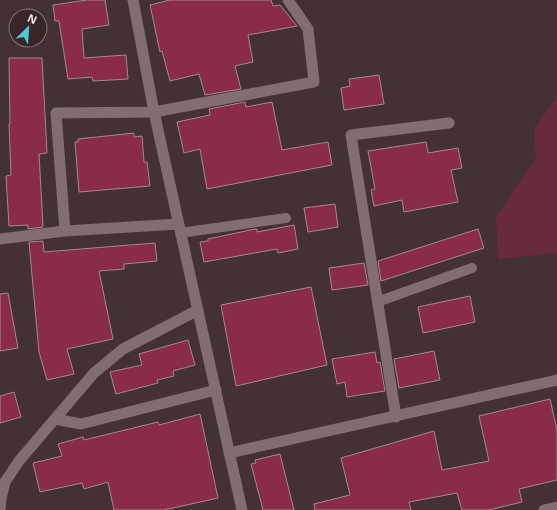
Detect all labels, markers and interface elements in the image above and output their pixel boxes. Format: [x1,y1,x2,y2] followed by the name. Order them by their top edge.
[8,8,48,48] north arrow
[25,10,40,27] text: N

